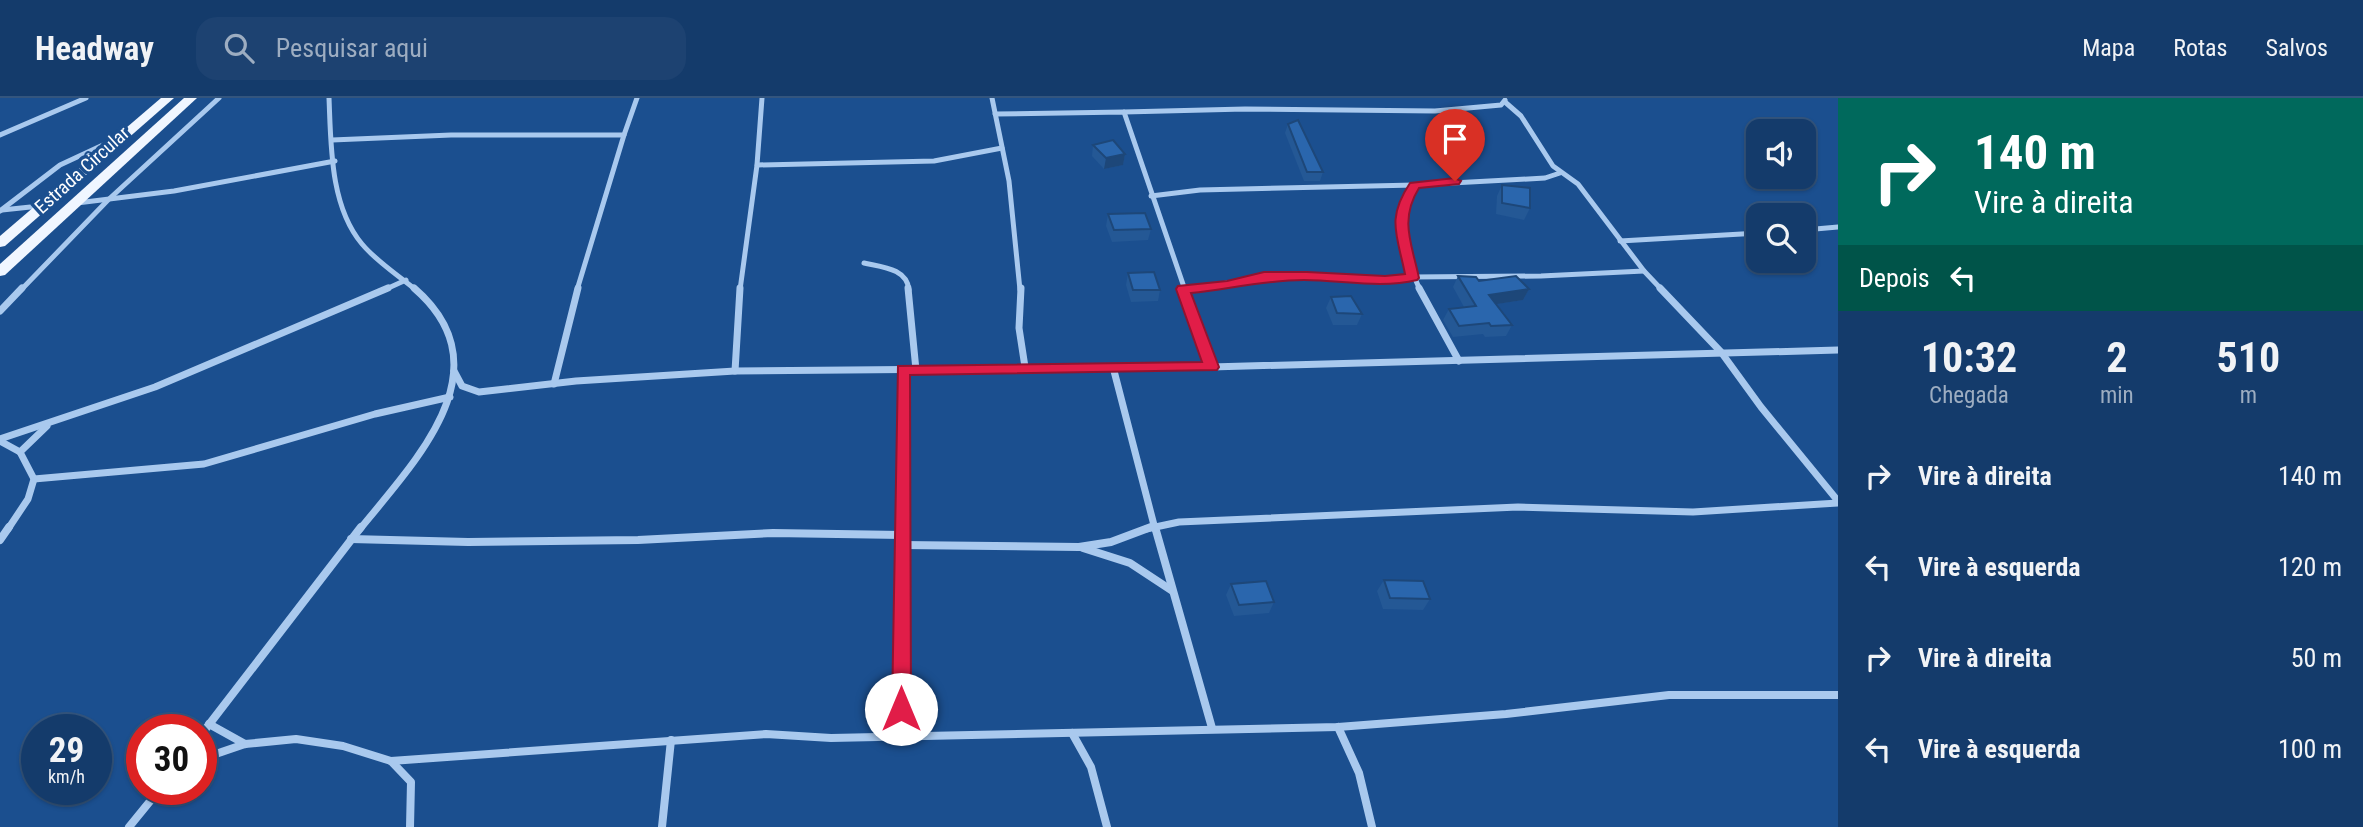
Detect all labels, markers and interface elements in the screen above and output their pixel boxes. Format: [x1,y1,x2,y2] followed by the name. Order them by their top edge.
[196,17,686,80] search box
[35,29,154,68] text: Headway
[220,29,258,67] icon: search
[276,33,428,63] text: Pesquisar aqui
[2082,34,2135,62] text: Mapa
[2173,34,2227,62] text: Rotas
[2265,34,2328,62] text: Salvos
[1425,109,1485,181] pin
[1746,119,1816,273] map controls
[1746,119,1816,189] button: sound
[1436,120,1474,158] icon: arrive
[30,121,134,218] street label: Estrada Circular
[1974,124,2096,181] text: 140 m
[1859,126,1950,217] icon: right
[1974,183,2134,221] text: Vire à direita
[1746,203,1816,273] button: search
[1944,259,1982,297] icon: left
[1859,263,1930,293] text: Depois
[1921,333,2017,382] text: 10:32
[2106,333,2127,382] text: 2
[2216,333,2280,382] text: 510
[1929,382,2009,409] text: Chegada
[2100,382,2134,409] text: min
[2240,382,2257,409] text: m
[1859,457,1897,495] icon: right
[1918,461,2052,491] text: Vire à direita
[2278,461,2342,491] text: 140 m
[1859,548,1897,586] icon: left
[1918,552,2081,582] text: Vire à esquerda
[2278,552,2342,582] text: 120 m
[1859,639,1897,677] icon: right
[1918,643,2052,673] text: Vire à direita
[2291,643,2342,673] text: 50 m
[864,672,938,746] position arrow
[126,714,217,805] speed limit sign: 30
[49,730,84,771] text: 29
[1859,730,1897,768] icon: left
[1918,734,2081,764] text: Vire à esquerda
[2278,734,2342,764] text: 100 m
[48,766,85,787] text: km/h

